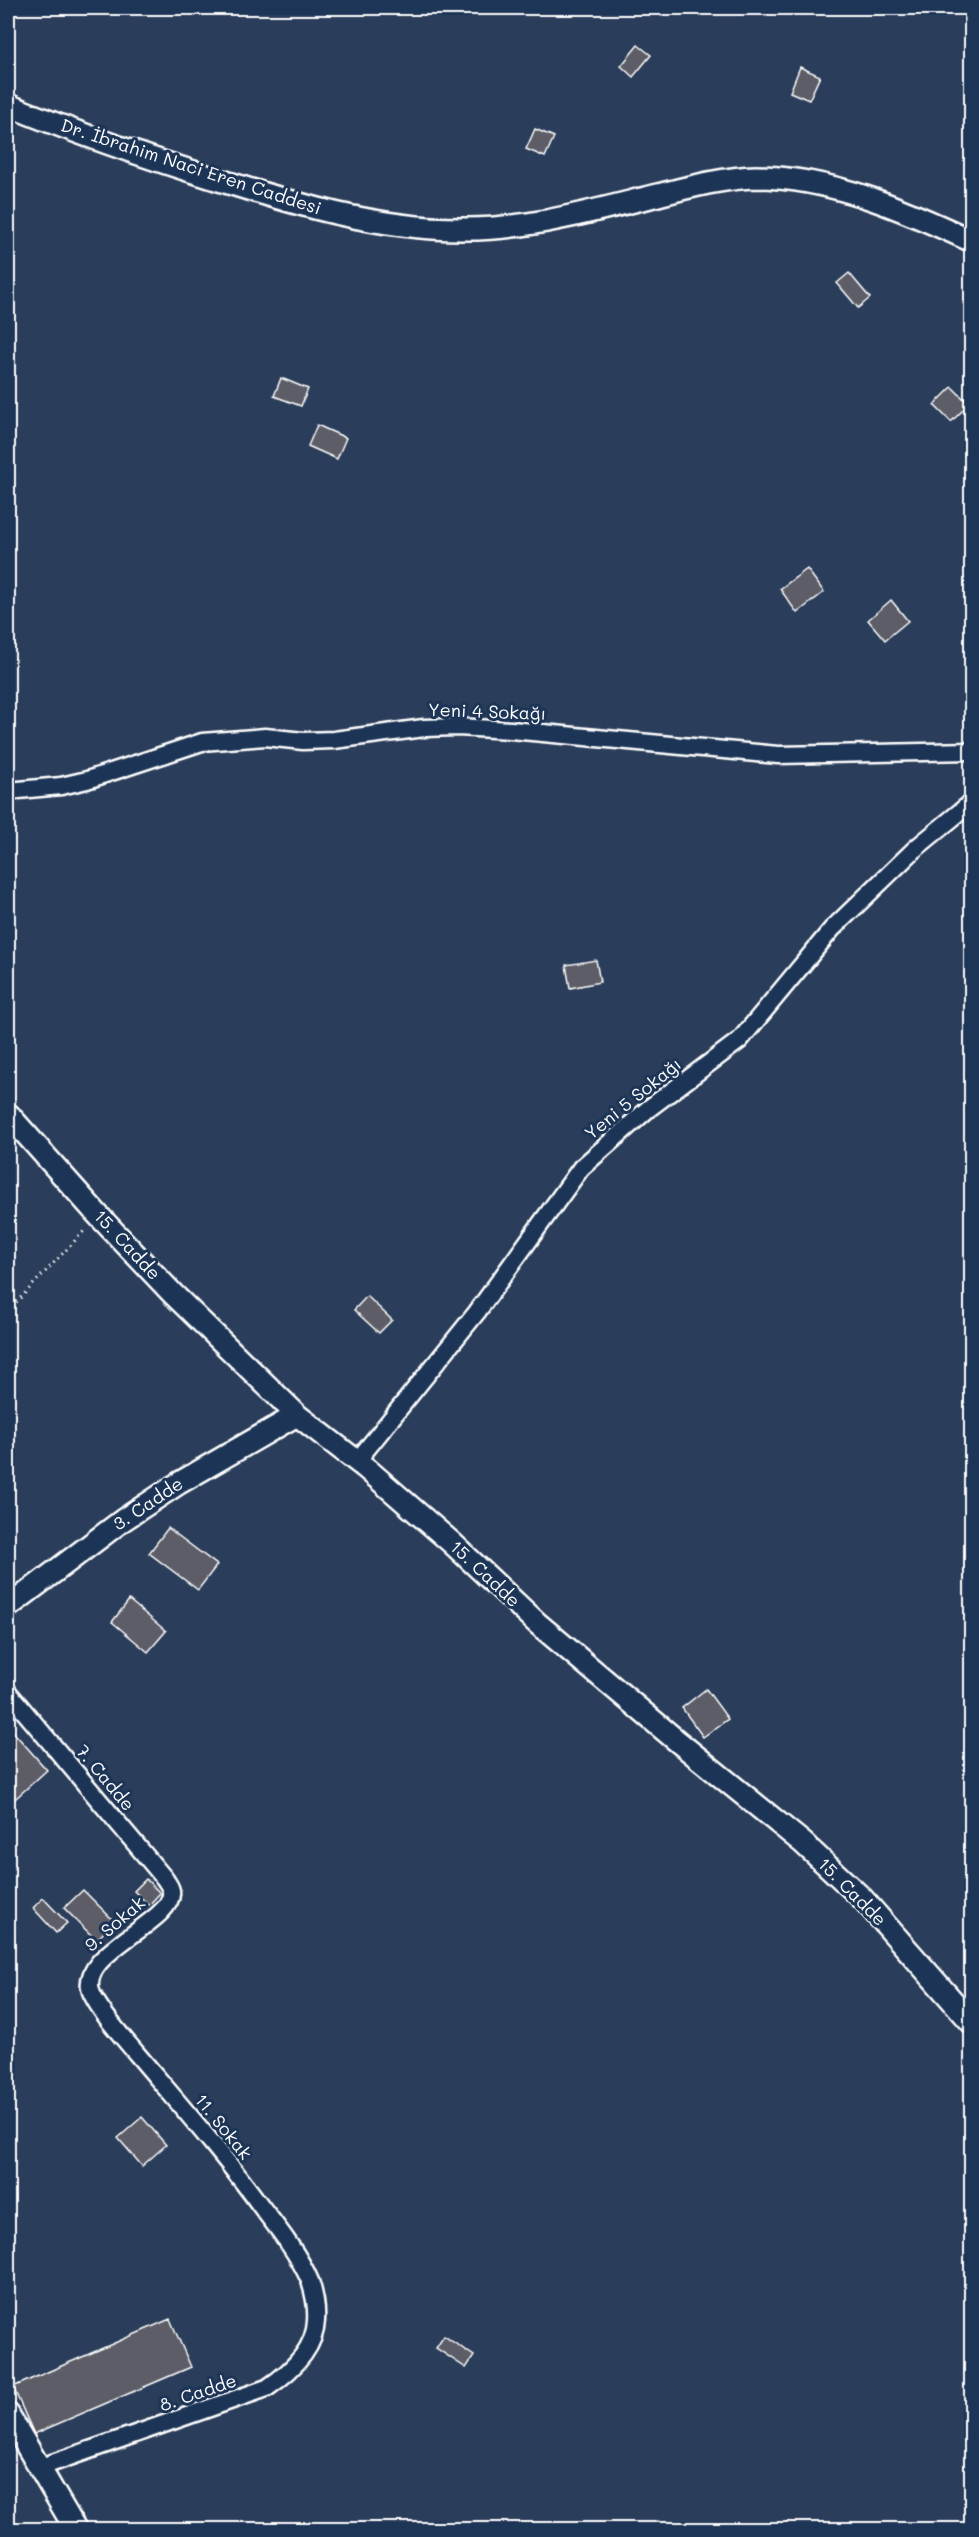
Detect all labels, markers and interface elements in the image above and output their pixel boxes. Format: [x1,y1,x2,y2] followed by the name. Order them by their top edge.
[58,112,325,220] street label: Dr. İbrahim Naci Eren Caddesi
[428,697,547,725] street label: Yeni 4 Sokağı
[579,1052,686,1145] street label: Yeni 5 Sokağı
[89,1204,166,1285] street label: 15. Cadde
[108,1471,187,1535] street label: 3. Cadde
[445,1535,526,1612] street label: 15. Cadde
[71,1739,140,1815] street label: 7. Cadde
[813,1852,892,1931] street label: 15. Cadde
[79,1890,150,1956] street label: 9. Sokak
[190,2088,258,2164] street label: 11. Sokak
[156,2368,239,2416] street label: 8. Cadde

